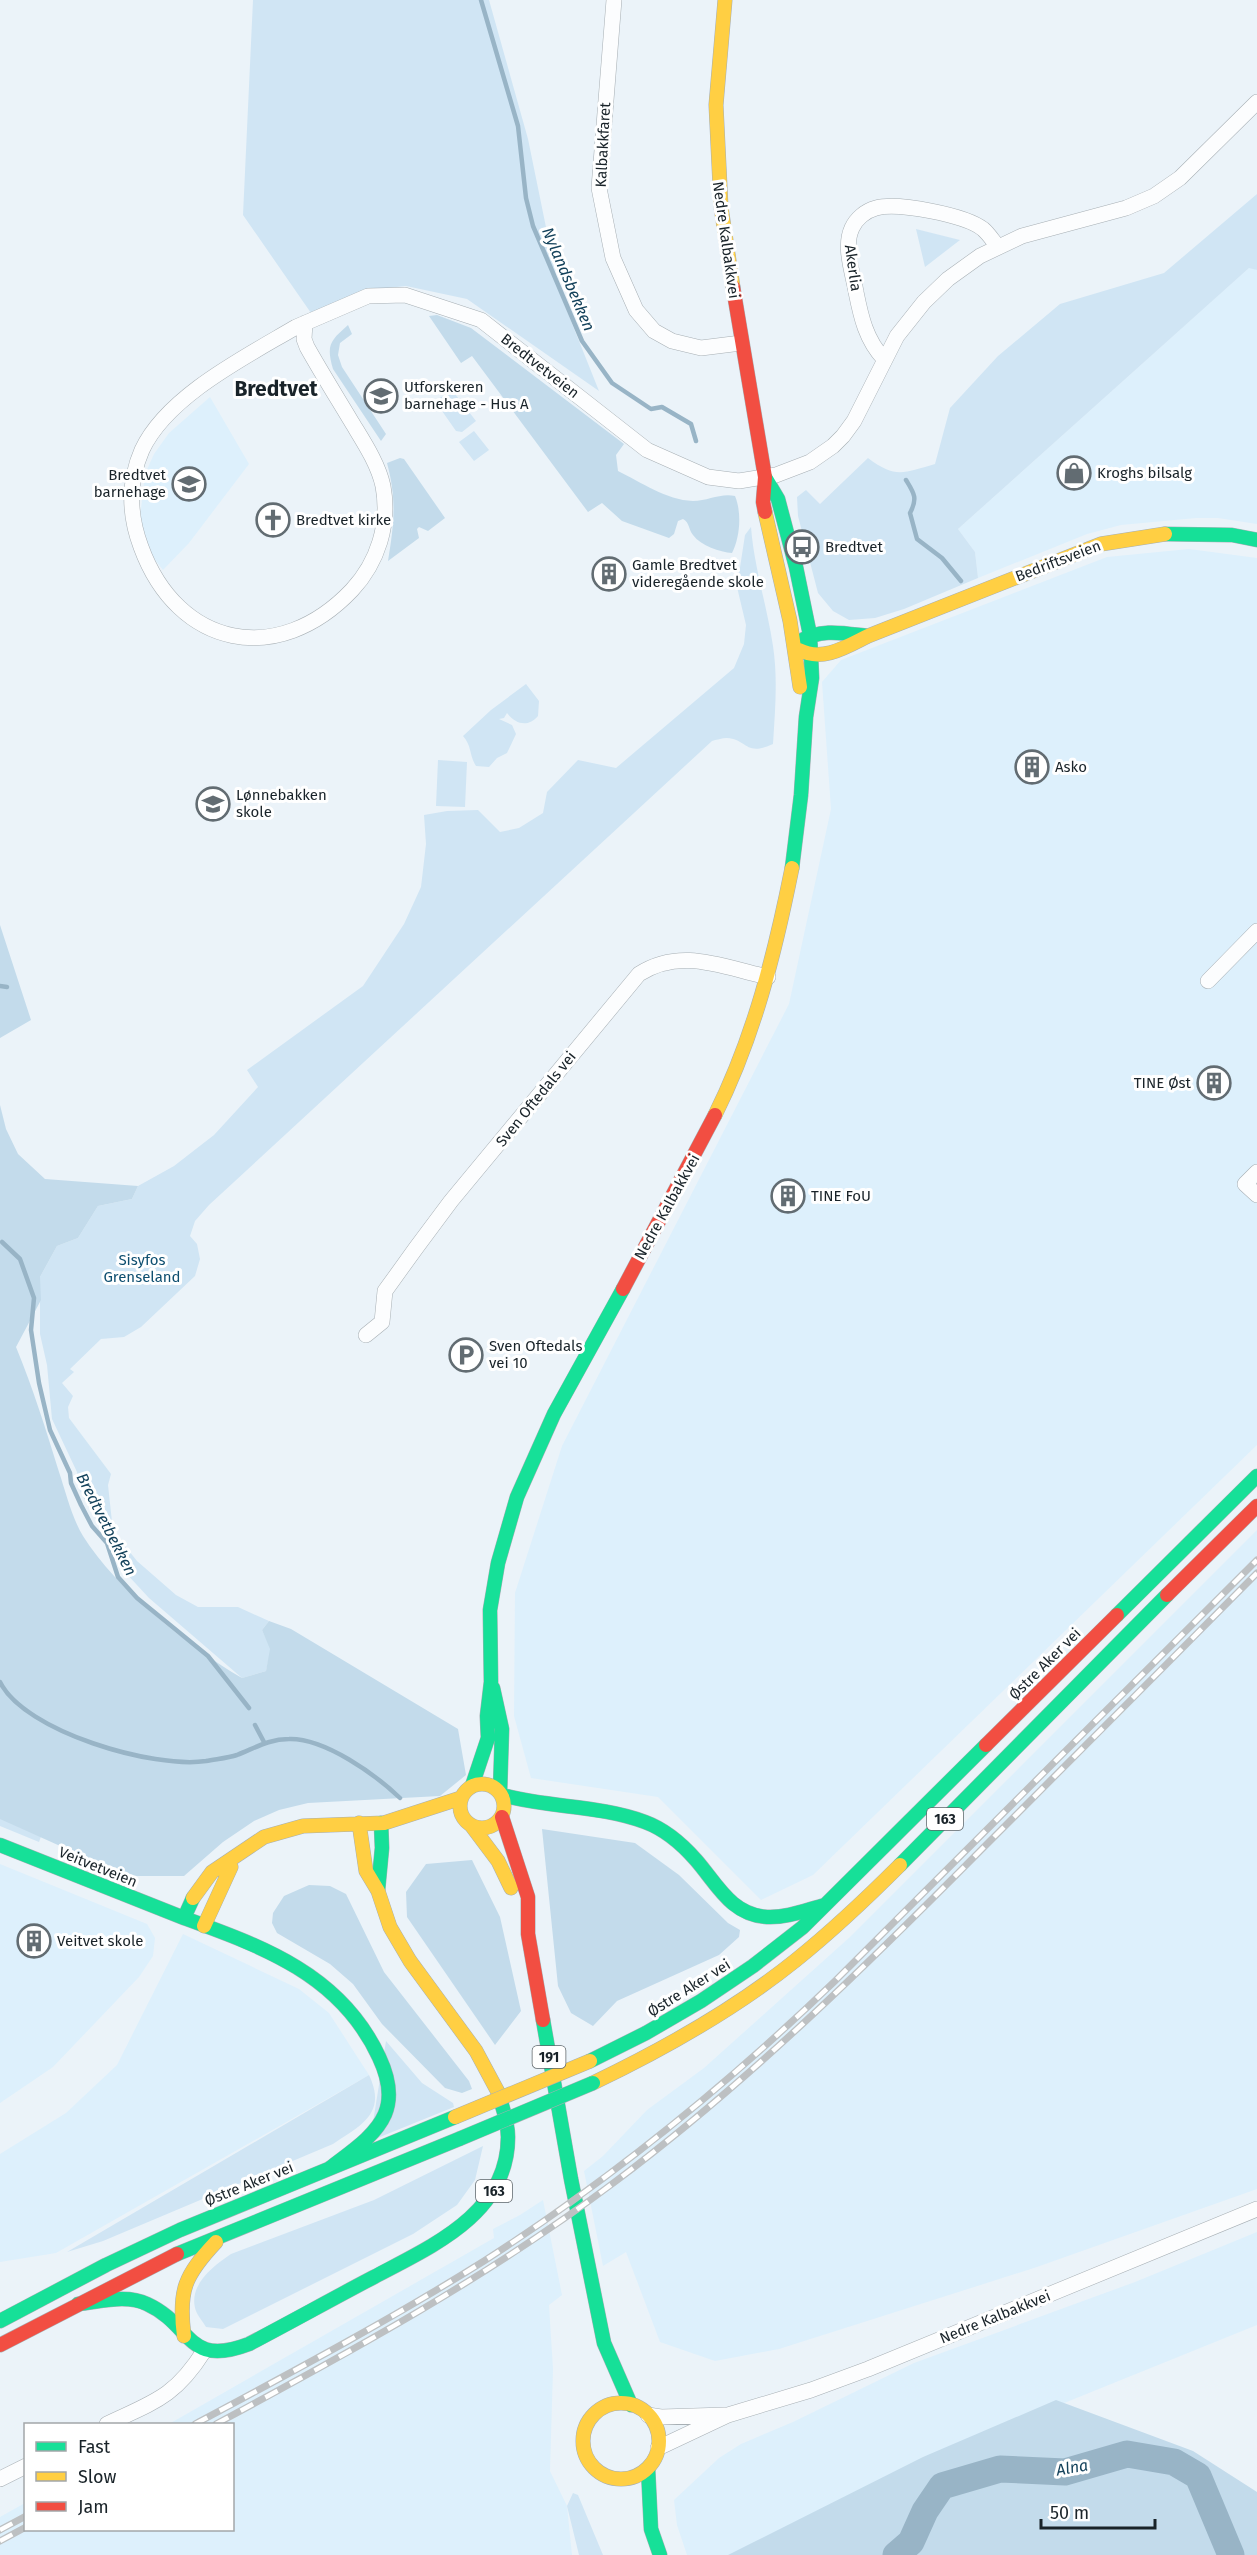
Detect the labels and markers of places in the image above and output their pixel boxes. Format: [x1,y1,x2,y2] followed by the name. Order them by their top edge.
[363,378,399,414] school or university icon: Utforskeren barnehage - Hus A
[404,378,529,413] place label: Utforskeren barnehage - Hus A
[1056,455,1092,491] shop icon: Kroghs bilsalg
[1097,464,1192,482] place label: Kroghs bilsalg
[94,466,167,501] place label: Bredtvet barnehage
[171,466,207,502] school or university icon: Bredtvet barnehage
[255,502,291,538] church icon: Bredtvet kirke
[296,511,391,529] place label: Bredtvet kirke
[784,529,820,565] bus stop icon: Bredtvet
[825,538,883,556] place label: Bredtvet
[591,556,627,592] building icon: Gamle Bredtvet videregående skole
[632,556,764,591] place label: Gamle Bredtvet videregående skole
[1014,749,1050,785] building icon: Asko
[1055,758,1087,776] place label: Asko
[195,786,231,822] school or university icon: Lønnebakken skole
[236,786,327,821] place label: Lønnebakken skole
[1196,1065,1232,1101] building icon: TINE Øst
[1134,1074,1192,1092] place label: TINE Øst
[770,1178,806,1214] building icon: TINE FoU
[811,1187,871,1205] place label: TINE FoU
[448,1337,484,1373] parking icon: Sven Oftedals vei 10
[489,1337,582,1372] place label: Sven Oftedals vei 10
[16,1923,52,1959] building icon: Veitvet skole
[57,1932,143,1950] place label: Veitvet skole

